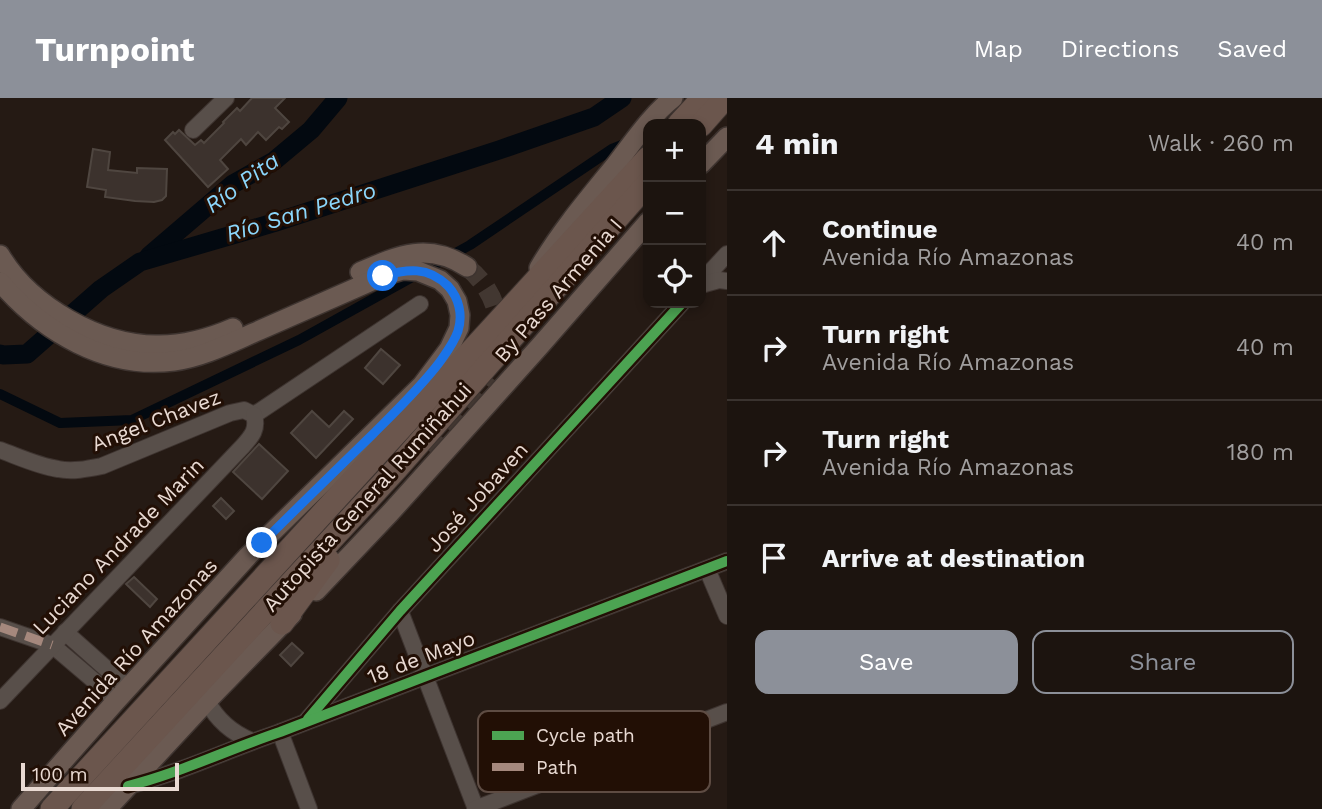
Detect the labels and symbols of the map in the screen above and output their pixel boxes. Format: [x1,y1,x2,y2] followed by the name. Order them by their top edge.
[200,147,284,219] water label: Río Pita
[223,176,379,248] water label: Río San Pedro
[489,213,627,367] street label: By Pass Armenia I
[367,260,398,291] route start
[258,377,476,617] street label: Autopista General Rumiñahui
[88,384,224,456] street label: Angel Chavez
[421,437,533,557] street label: José Jobaven
[27,452,209,640] street label: Luciano Andrade Marin
[246,527,277,558] route end
[50,553,222,741] street label: Avenida Río Amazonas
[364,625,478,689] street label: 18 de Mayo
[478,711,710,792] legend
[536,724,635,747] text: Cycle path
[536,756,578,779] text: Path
[21,760,178,792] scale bar

